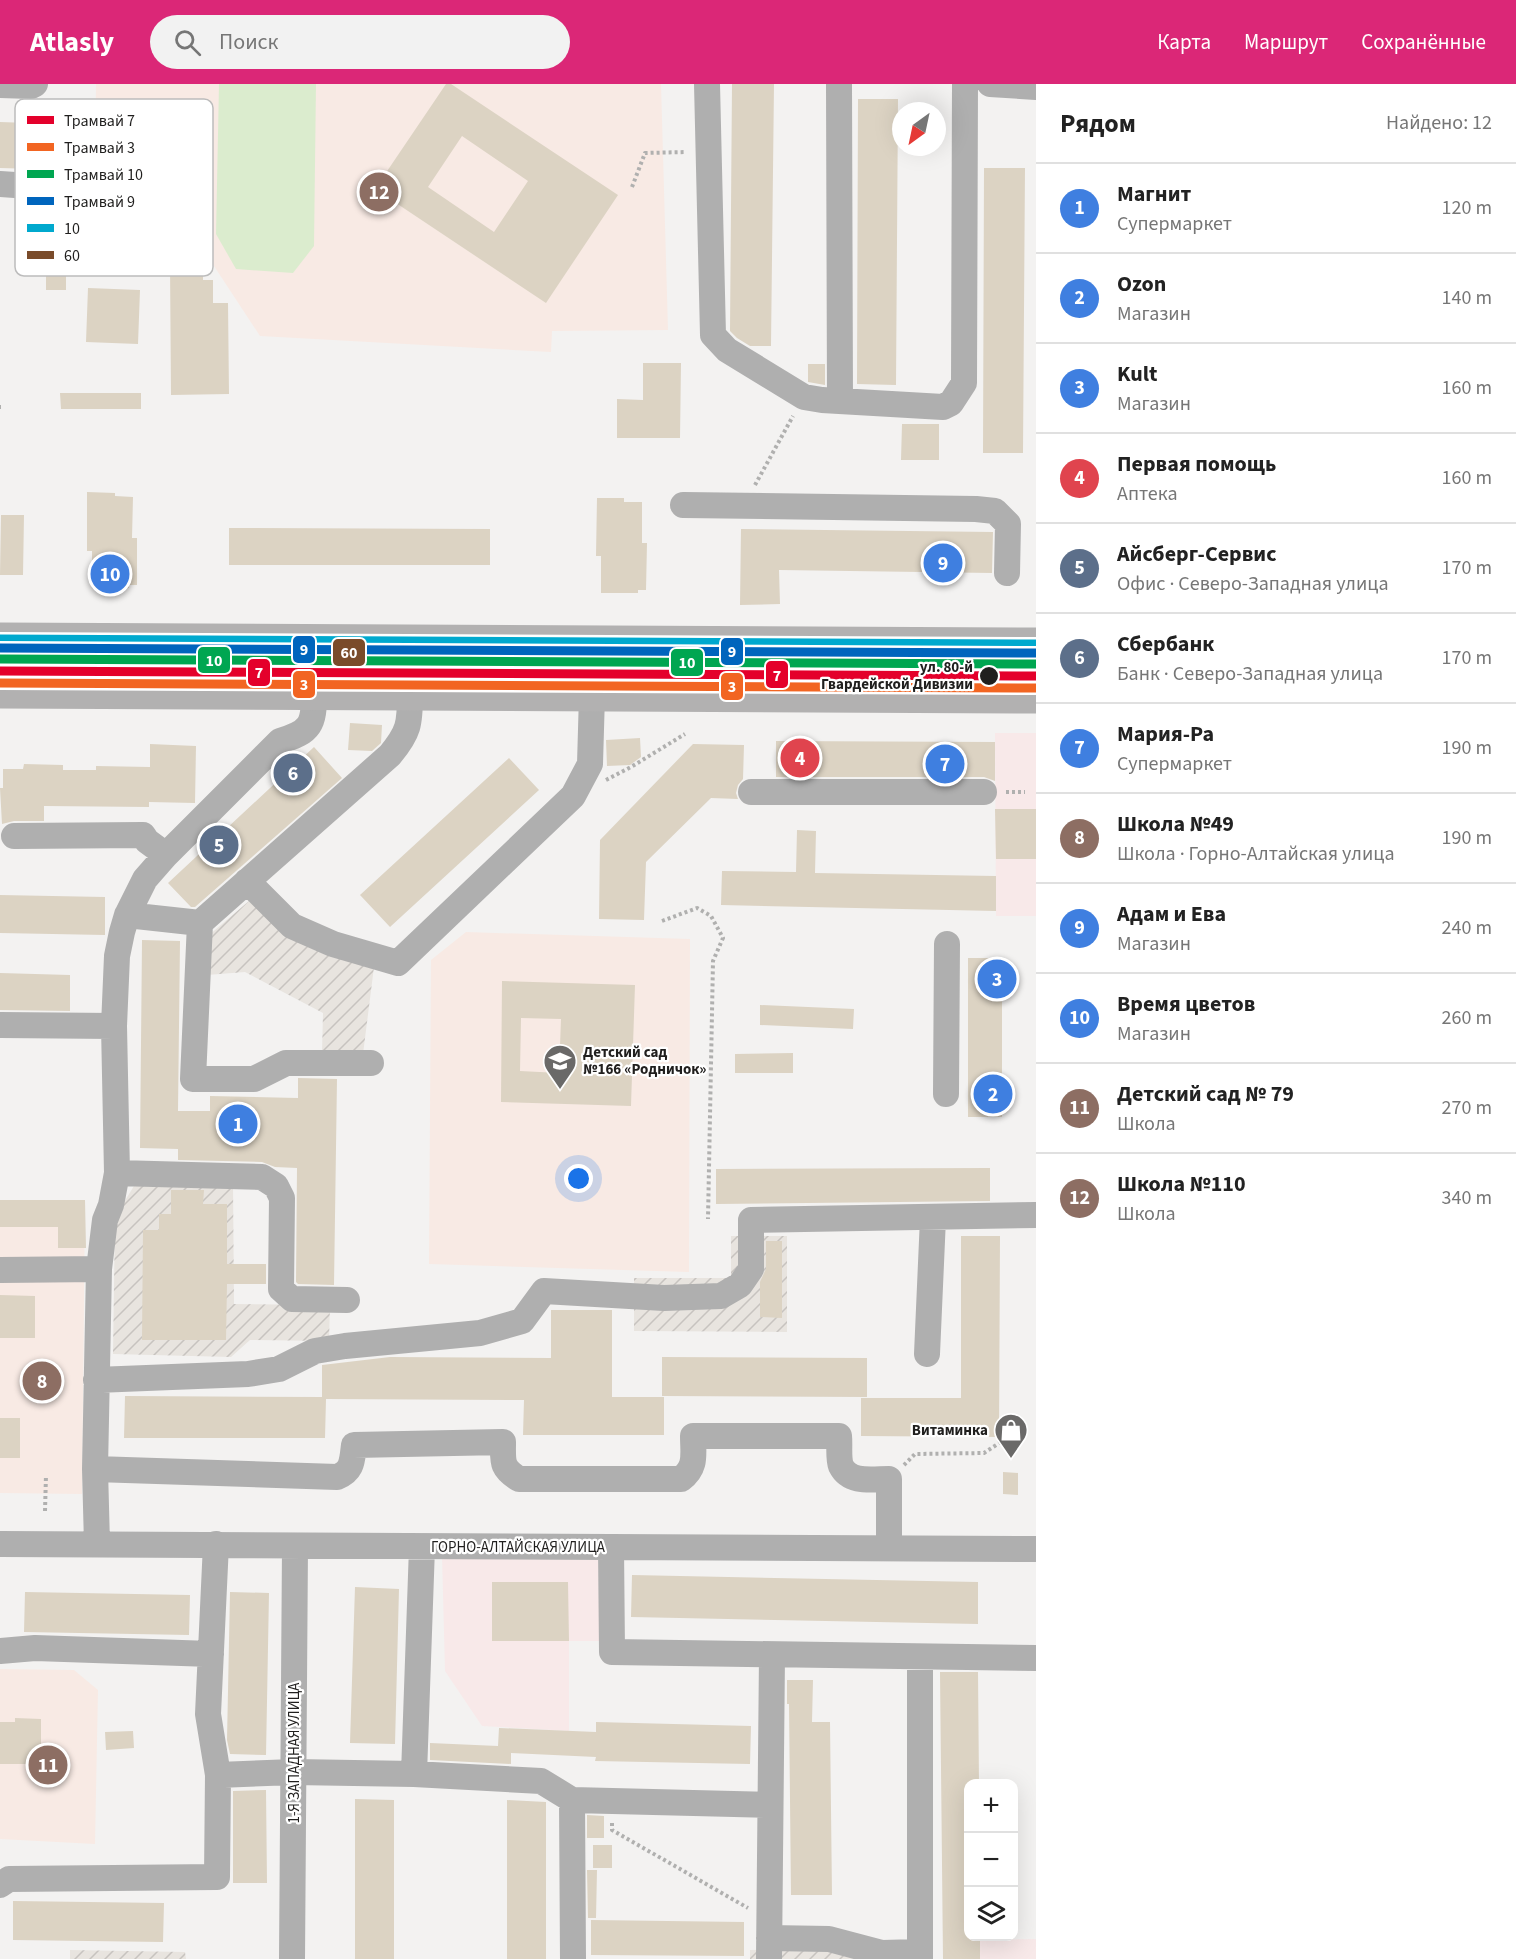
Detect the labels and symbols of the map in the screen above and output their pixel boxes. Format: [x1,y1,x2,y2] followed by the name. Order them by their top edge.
[15,99,213,276] legend
[892,102,946,156] north arrow
[64,110,135,132] text: Трамвай 7
[64,137,135,159] text: Трамвай 3
[64,164,143,186] text: Трамвай 10
[360,170,398,214] pin: 12
[64,191,135,213] text: Трамвай 9
[64,218,80,240] text: 10
[64,245,80,267] text: 60
[924,540,962,586] pin: 9
[90,552,130,596] pin: 10
[292,635,316,664] line badge: 9
[720,637,744,666] line badge: 9
[332,638,366,667] line badge: 60
[300,639,308,661] text: 9
[728,641,736,663] text: 9
[341,642,357,664] text: 60
[197,646,231,674] line badge: 10
[670,648,704,677] line badge: 10
[206,650,222,672] text: 10
[679,652,695,674] text: 10
[821,657,973,695] place label: ул. 80-й Гвардейской Дивизии
[247,658,271,687] line badge: 7
[765,660,789,689] line badge: 7
[255,662,263,684] text: 7
[773,665,781,687] text: 7
[978,665,1000,687] marker: ул. 80-й Гвардейской Дивизии
[292,670,316,699] line badge: 3
[720,672,744,701] line badge: 3
[300,674,308,696] text: 3
[728,676,736,698] text: 3
[780,736,820,780] pin: 4
[926,742,964,786] pin: 7
[274,750,312,796] pin: 6
[200,822,238,867] pin: 5
[978,956,1016,1002] pin: 3
[583,1042,706,1080] place label: Детский сад №166 «Родничок»
[542,1043,578,1090] school or university icon: Детский сад №166 «Родничок»
[974,1072,1012,1116] pin: 2
[218,1102,258,1146] pin: 1
[564,1164,593,1193] your location
[22,1358,62,1404] pin: 8
[993,1412,1029,1459] shop icon: Витаминка
[912,1420,988,1441] place label: Витаминка
[431,1537,606,1558] street label: ГОРНО-АЛТАЙСКАЯ УЛИЦА
[284,1682,305,1823] street label: 1-Я ЗАПАДНАЯ УЛИЦА
[28,1742,68,1788] pin: 11

